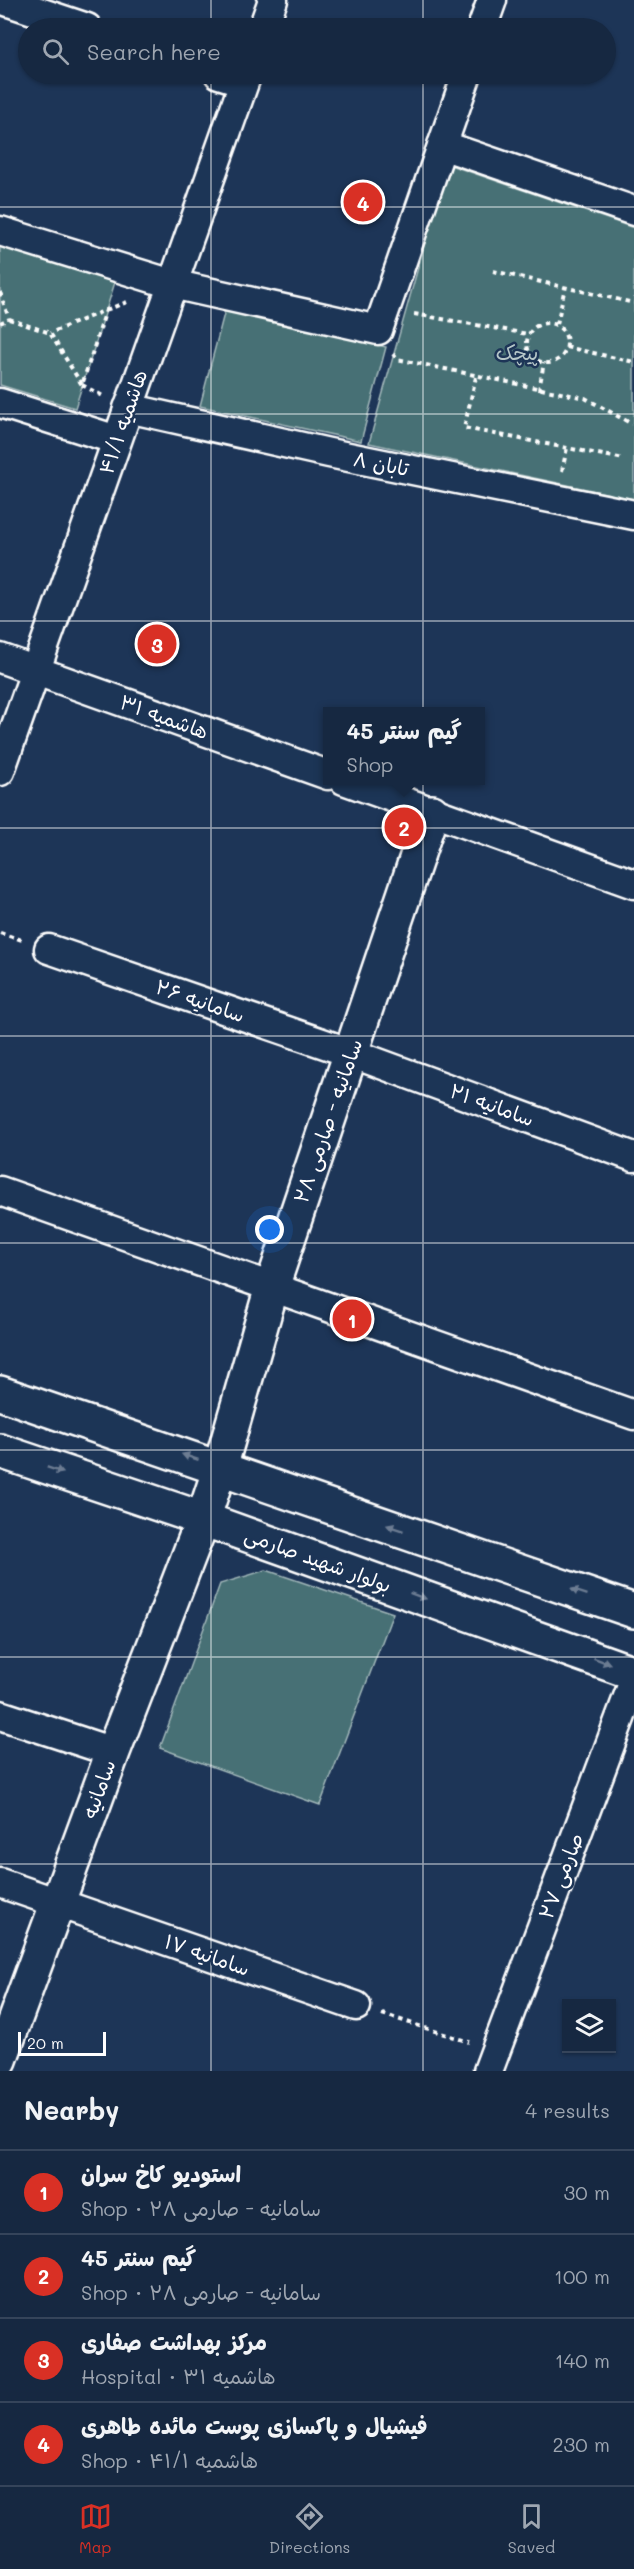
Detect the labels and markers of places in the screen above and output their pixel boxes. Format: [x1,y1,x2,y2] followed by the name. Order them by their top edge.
[344,180,382,224] pin: 4
[138,622,176,666] pin: 3
[384,804,424,850] pin: 2
[332,1296,372,1342] pin: 1

